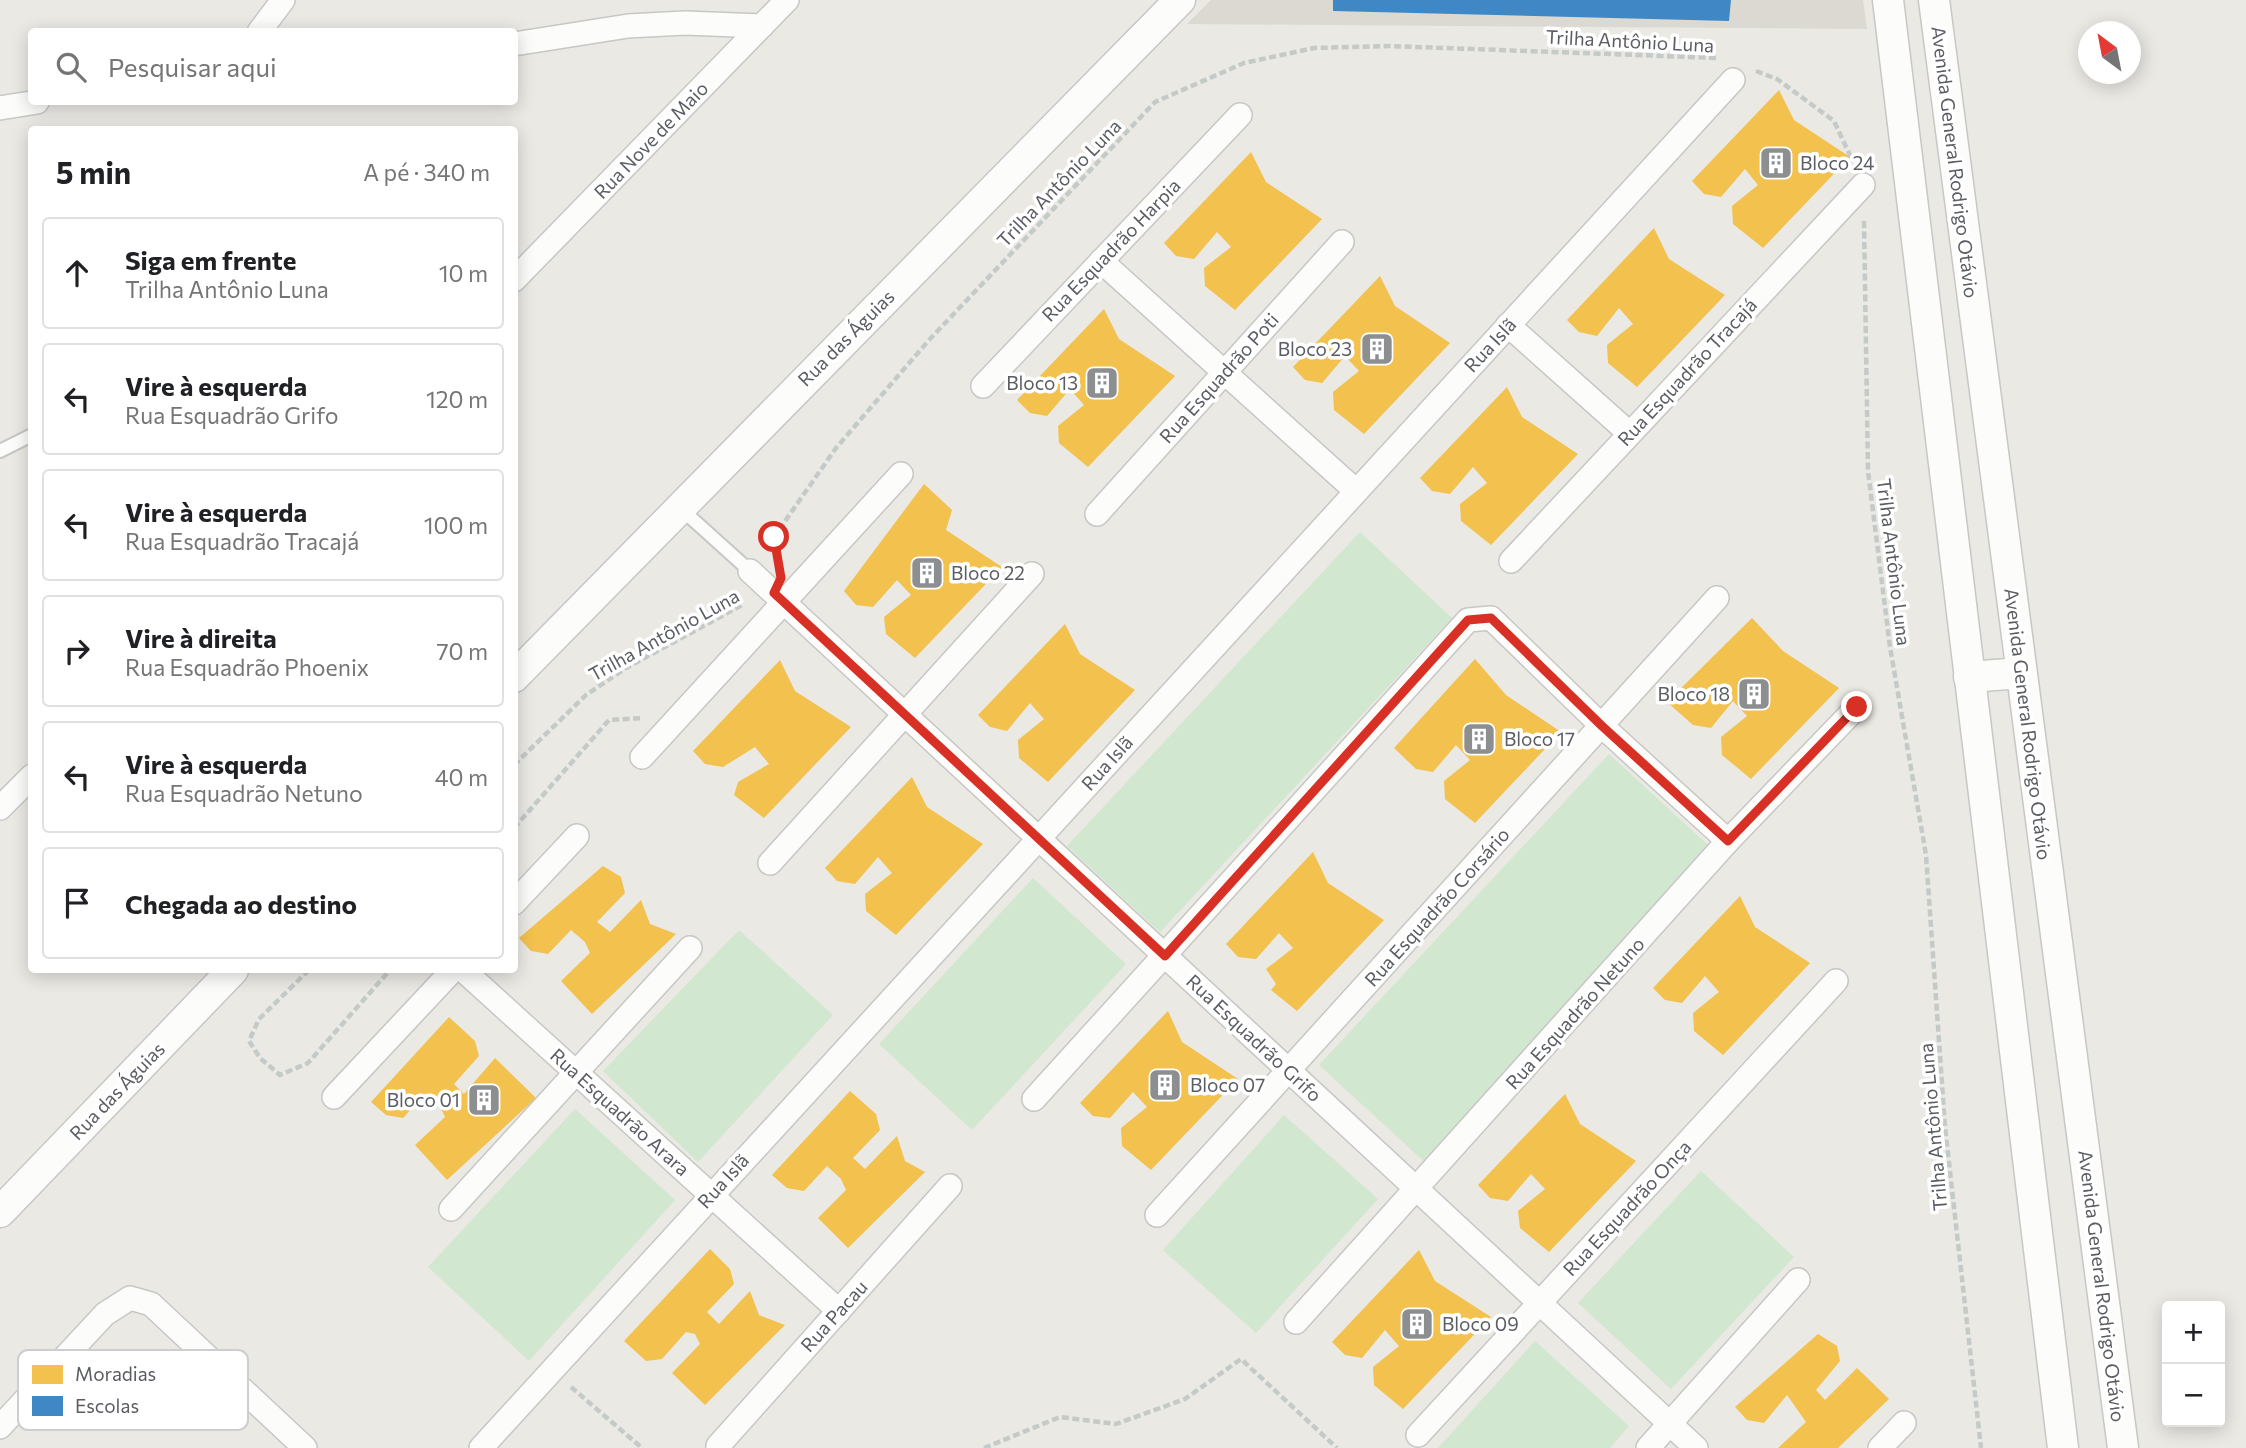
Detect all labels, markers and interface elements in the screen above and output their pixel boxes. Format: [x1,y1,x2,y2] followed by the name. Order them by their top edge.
[2078,21,2141,84] north arrow
[1545,25,1715,56] street label: Trilha Antônio Luna
[1927,25,1984,299] street label: Avenida General Rodrigo Otávio
[28,28,518,105] search box
[52,48,90,86] icon: search
[108,51,277,82] text: Pesquisar aqui
[589,76,712,203] street label: Rua Nove de Maio
[992,114,1125,251] street label: Trilha Antônio Luna
[1757,144,1795,182] building icon: Bloco 24
[1800,151,1874,174] place label: Bloco 24
[56,153,131,190] text: 5 min
[363,158,490,186] text: A pé · 340 m
[1037,174,1185,326] street label: Rua Esquadrão Harpia
[125,244,296,275] text: Siga em frente
[58,254,96,292] icon: ahead
[439,259,488,287] text: 10 m
[125,275,329,303] text: Trilha Antônio Luna
[793,285,899,391] street label: Rua das Águias
[1612,293,1761,450] street label: Rua Esquadrão Tracajá
[1154,308,1283,447] street label: Rua Esquadrão Poti
[1459,313,1520,376] street label: Rua Islã
[1358,330,1396,368] building icon: Bloco 23
[1278,337,1352,360] place label: Bloco 23
[1083,364,1121,402] building icon: Bloco 13
[125,370,307,401] text: Vire à esquerda
[1006,371,1078,394] place label: Bloco 13
[58,380,96,418] icon: left
[426,385,488,413] text: 120 m
[125,401,338,429] text: Rua Esquadrão Grifo
[1873,477,1916,647] street label: Trilha Antônio Luna
[125,496,307,527] text: Vire à esquerda
[58,506,96,544] icon: left
[424,511,488,539] text: 100 m
[758,521,789,552] route start
[125,527,359,555] text: Rua Esquadrão Tracajá
[908,554,946,592] building icon: Bloco 22
[951,561,1025,584] place label: Bloco 22
[585,584,743,685] street label: Trilha Antônio Luna
[2000,587,2057,861] street label: Avenida General Rodrigo Otávio
[125,622,277,653] text: Vire à direita
[58,632,96,670] icon: right
[436,637,488,665] text: 70 m
[125,653,369,681] text: Rua Esquadrão Phoenix
[1735,675,1773,713] building icon: Bloco 18
[1658,682,1730,705] place label: Bloco 18
[1841,691,1872,722] route end
[1460,720,1498,758] building icon: Bloco 17
[1504,727,1575,750] place label: Bloco 17
[1076,731,1137,795] street label: Rua Islã
[125,748,307,779] text: Vire à esquerda
[58,758,96,796] icon: left
[435,763,488,791] text: 40 m
[125,779,363,807] text: Rua Esquadrão Netuno
[1359,823,1514,991] street label: Rua Esquadrão Corsário
[58,884,96,922] icon: arrive
[125,888,357,919] text: Chegada ao destino
[1500,932,1649,1093] street label: Rua Esquadrão Netuno
[1182,969,1327,1106] street label: Rua Esquadrão Grifo
[64,1037,169,1144] street label: Rua das Águias
[1914,1042,1951,1212] street label: Trilha Antônio Luna
[546,1043,695,1180] street label: Rua Esquadrão Arara
[1146,1066,1184,1104] building icon: Bloco 07
[1190,1073,1265,1096] place label: Bloco 07
[465,1081,503,1119] building icon: Bloco 01
[387,1088,460,1111] place label: Bloco 01
[1558,1135,1696,1280] street label: Rua Esquadrão Onça
[692,1149,753,1213] street label: Rua Islã
[2074,1149,2131,1423] street label: Avenida General Rodrigo Otávio
[795,1275,872,1356] street label: Rua Pacau
[2162,1301,2225,1427] map controls
[2162,1301,2225,1364] button: +
[1398,1305,1436,1343] building icon: Bloco 09
[1442,1312,1519,1335] place label: Bloco 09
[18,1350,248,1430] legend
[75,1362,156,1385] text: Moradias
[2162,1364,2225,1427] button: −
[75,1394,139,1417] text: Escolas

